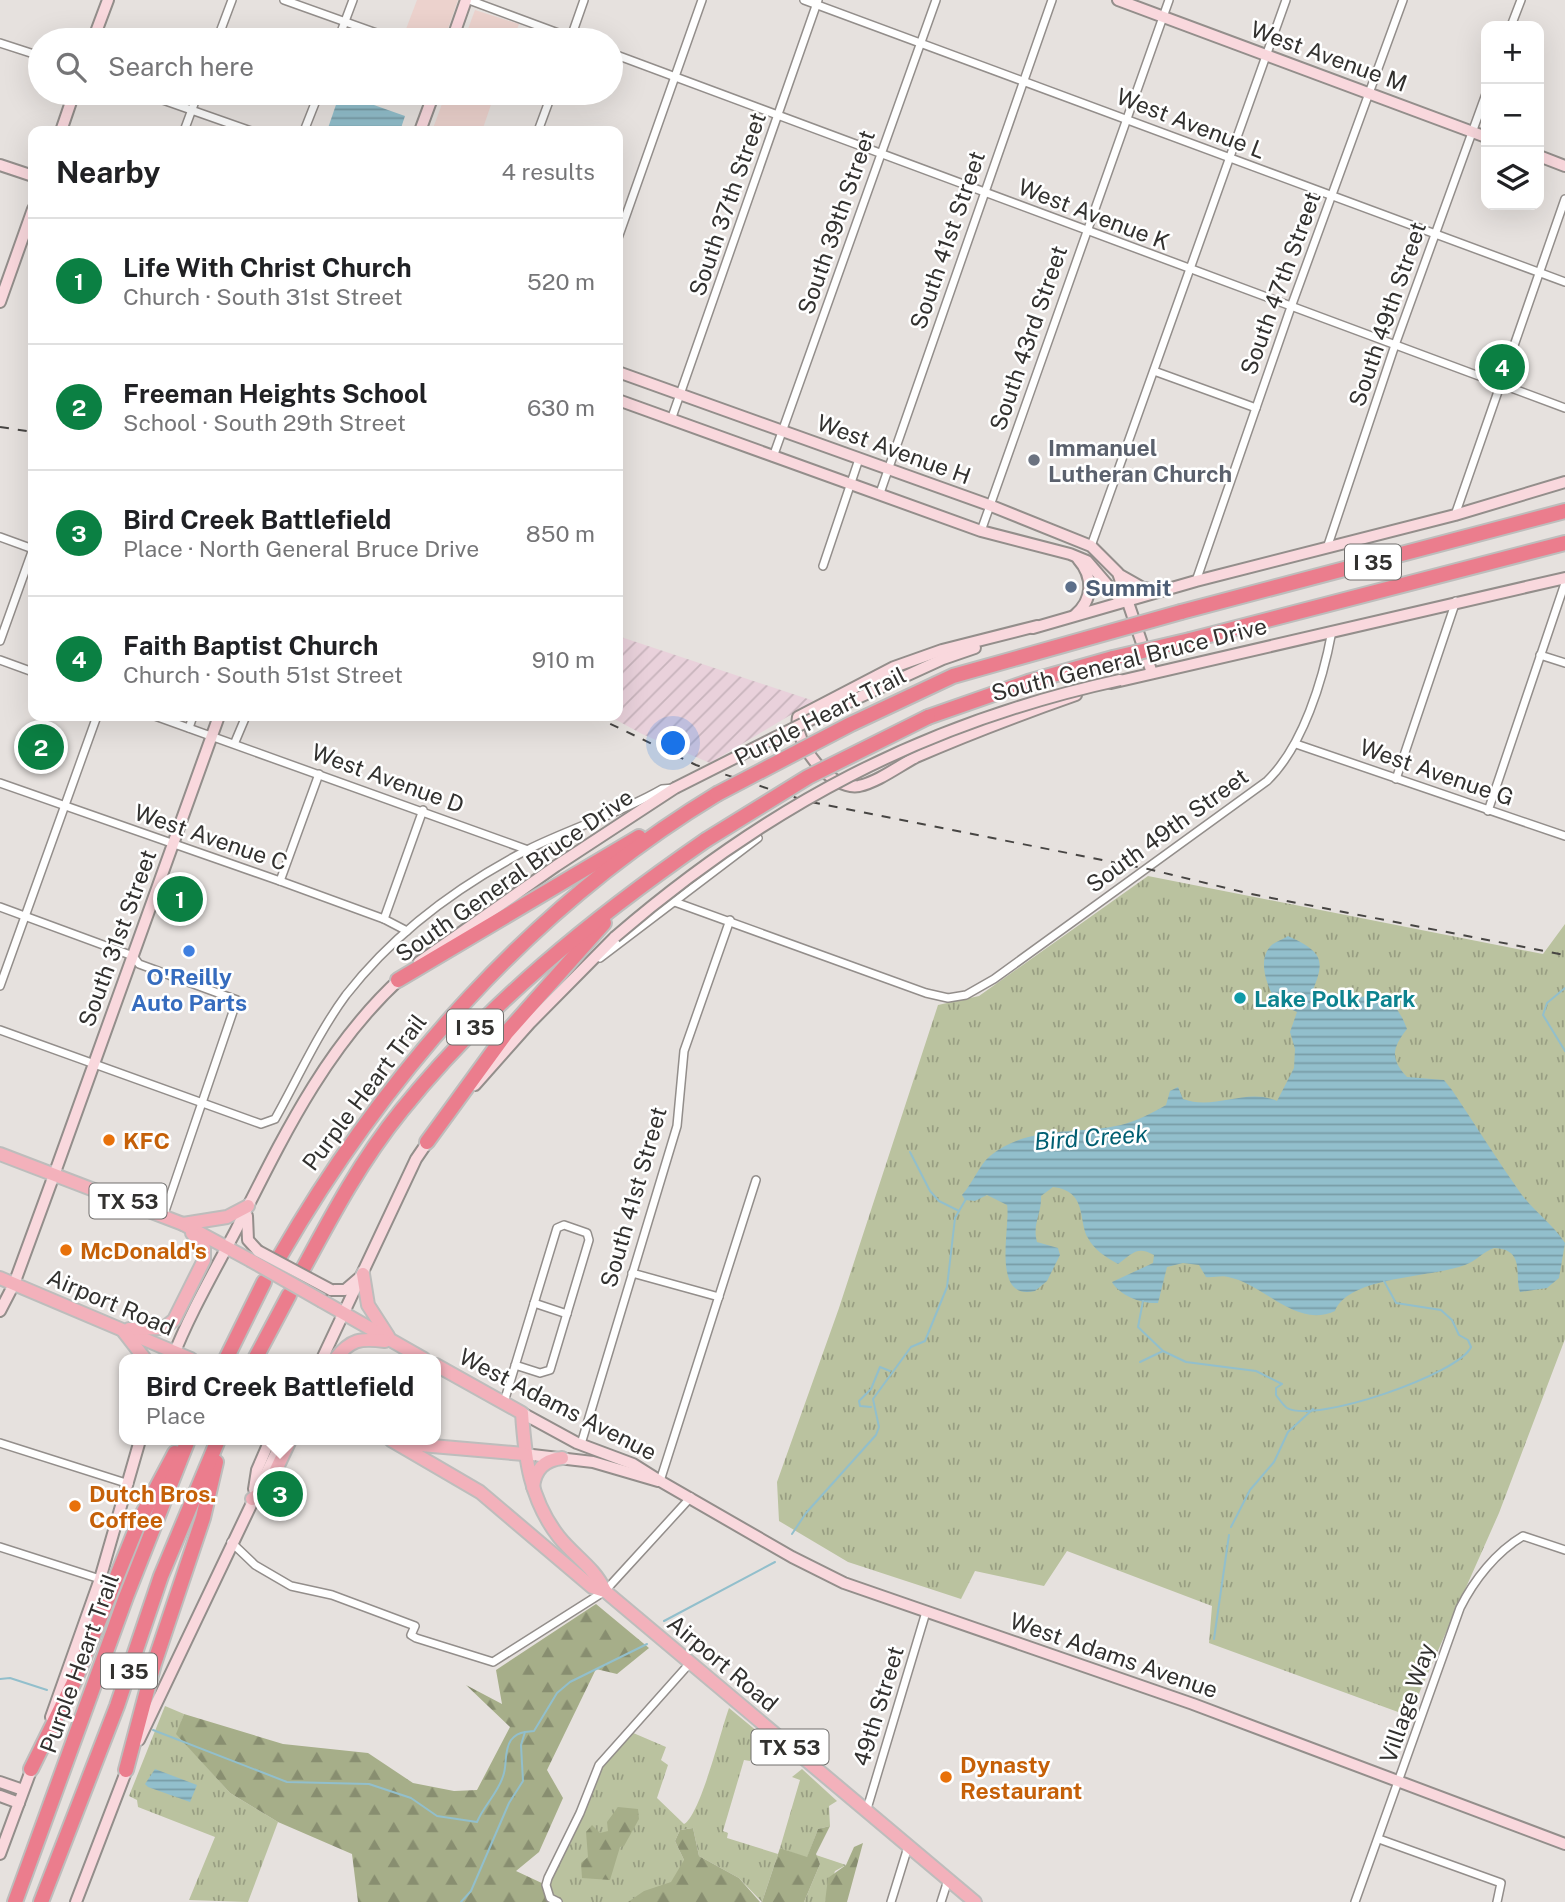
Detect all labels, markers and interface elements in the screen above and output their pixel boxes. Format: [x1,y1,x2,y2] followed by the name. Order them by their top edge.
[1247,15,1411,97] street label: West Avenue M
[1481,21,1544,210] map controls
[1481,21,1544,84] button: +
[28,28,623,105] search box
[52,48,90,86] icon: search
[108,51,254,82] text: Search here
[1113,82,1269,164] street label: West Avenue L
[1481,84,1544,147] button: −
[683,109,771,299] street label: South 37th Street
[792,126,880,318] street label: South 39th Street
[904,147,990,333] street label: South 41st Street
[1481,147,1544,210] button: layers
[56,154,160,190] text: Nearby
[501,158,595,185] text: 4 results
[1015,173,1173,255] street label: West Avenue K
[1234,188,1326,378] street label: South 47th Street
[1343,218,1431,410] street label: South 49th Street
[984,242,1072,434] street label: South 43rd Street
[123,252,412,283] text: Life With Christ Church
[74,268,84,295] text: 1
[527,268,595,295] text: 520 m
[123,283,403,310] text: Church · South 31st Street
[1479,341,1525,393] pin: 4
[123,378,428,409] text: Freeman Heights School
[72,394,86,421] text: 2
[527,394,595,421] text: 630 m
[123,409,406,436] text: School · South 29th Street
[813,409,975,489] street label: West Avenue H
[1048,434,1232,487] place label: Immanuel Lutheran Church
[1026,452,1042,468] marker: Immanuel Lutheran Church
[123,504,391,535] text: Bird Creek Battlefield
[71,520,87,547] text: 3
[526,520,595,547] text: 850 m
[123,535,479,562] text: Place · North General Bruce Drive
[1345,544,1401,580] road number: I 35
[1085,574,1172,601] place label: Summit
[1063,579,1079,595] marker: Summit
[988,612,1270,706] street label: South General Bruce Drive
[123,630,378,661] text: Faith Baptist Church
[71,646,87,673] text: 4
[532,646,595,673] text: 910 m
[123,661,403,688] text: Church · South 51st Street
[730,661,910,771] street label: Purple Heart Trail
[18,721,64,773] pin: 2
[656,726,690,760] your location
[1356,733,1518,811] street label: West Avenue G
[308,738,468,818] street label: West Avenue D
[1081,762,1253,898] street label: South 49th Street
[390,783,638,967] street label: South General Bruce Drive
[131,798,291,876] street label: West Avenue C
[72,846,162,1030] street label: South 31st Street
[157,873,203,925] pin: 1
[181,943,197,959] marker: O'Reilly Auto Parts
[131,963,247,1016] place label: O'Reilly Auto Parts
[1254,985,1416,1012] place label: Lake Polk Park
[1232,990,1248,1006] marker: Lake Polk Park
[296,1008,432,1176] street label: Purple Heart Trail
[447,1010,503,1044] road number: I 35
[594,1104,672,1290] street label: South 41st Street
[1033,1119,1149,1155] water label: Bird Creek
[123,1127,170,1154] place label: KFC
[101,1132,117,1148] marker: KFC
[90,1184,166,1218] road number: TX 53
[80,1237,207,1264] place label: McDonald's
[58,1242,74,1258] marker: McDonald's
[43,1263,179,1341] street label: Airport Road
[455,1342,661,1466] street label: West Adams Avenue
[119,1354,441,1445] popup
[146,1371,414,1402] text: Bird Creek Battlefield
[146,1402,205,1429] text: Place
[257,1468,303,1520] pin: 3
[89,1480,216,1533] place label: Dutch Bros. Coffee
[67,1498,83,1514] marker: Dutch Bros. Coffee
[34,1570,124,1756] street label: Purple Heart Trail
[1006,1607,1222,1703] street label: West Adams Avenue
[662,1609,784,1717] street label: Airport Road
[1374,1640,1440,1766] street label: Village Way
[847,1643,909,1769] street label: 49th Street
[101,1654,157,1688] road number: I 35
[752,1730,828,1764] road number: TX 53
[960,1751,1082,1804] place label: Dynasty Restaurant
[938,1769,954,1785] marker: Dynasty Restaurant

